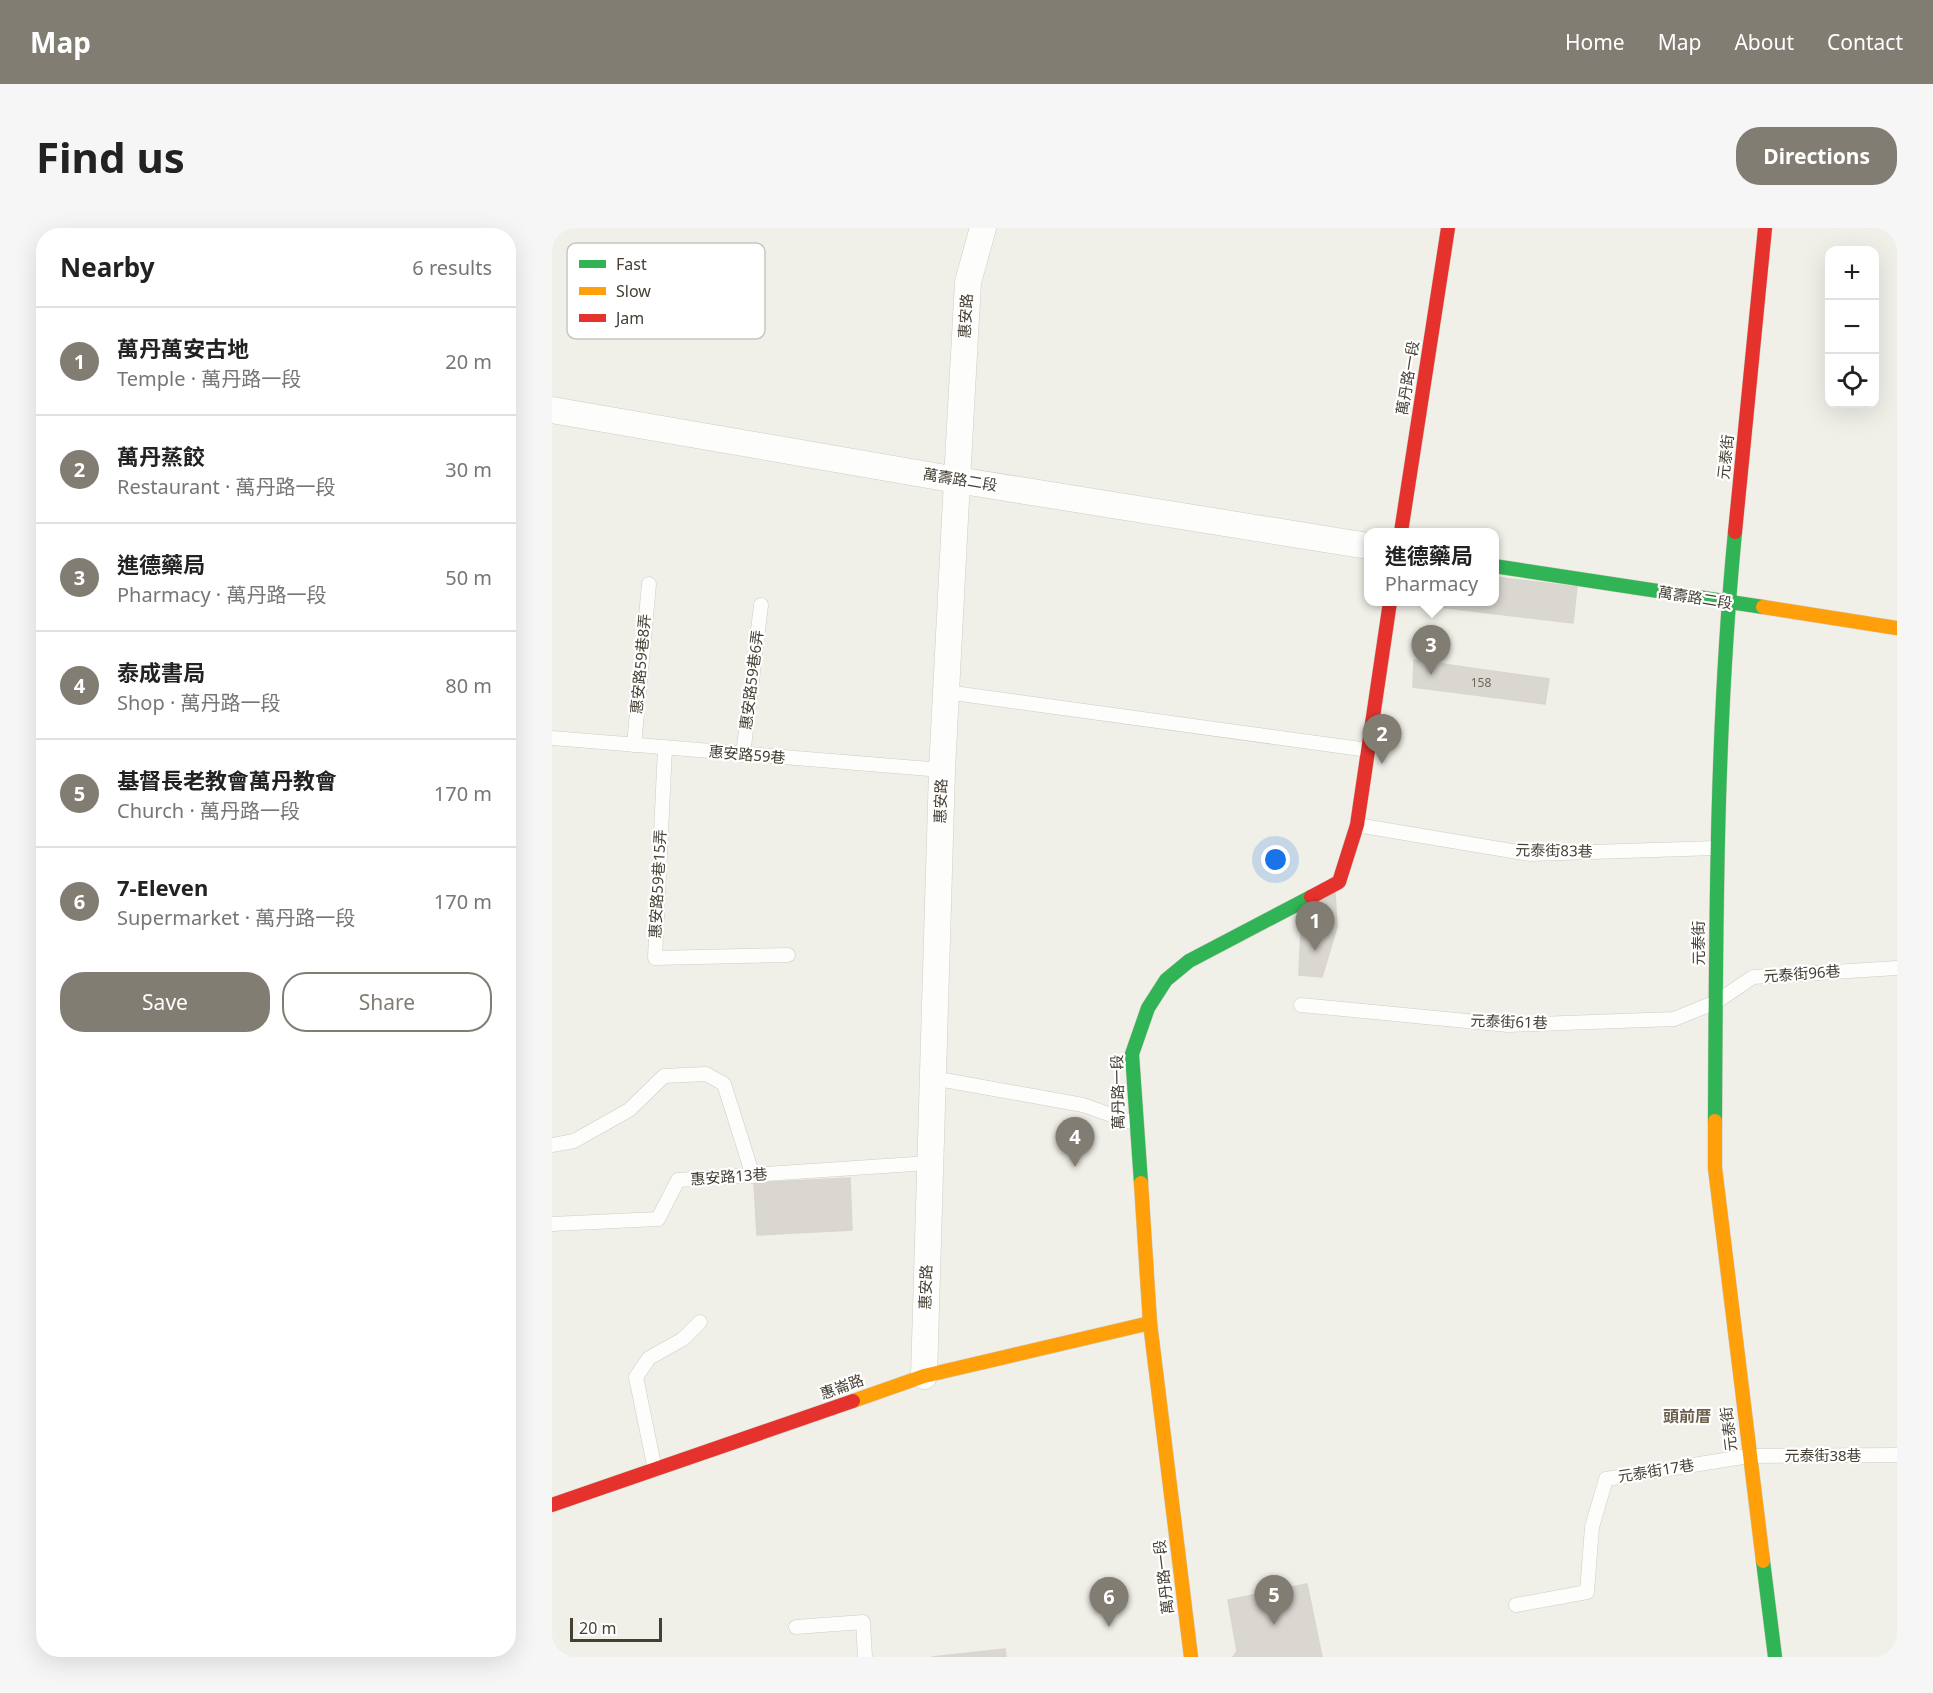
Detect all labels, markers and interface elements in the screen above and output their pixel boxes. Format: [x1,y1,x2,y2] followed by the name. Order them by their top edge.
[30,23,91,61] text: Map
[1565,28,1625,56] text: Home
[1658,28,1701,56] text: Map
[1734,28,1794,56] text: About
[1827,28,1903,56] text: Contact
[1736,127,1897,185] button: Directions
[36,128,185,185] text: Find us
[567,243,765,339] legend
[1825,246,1879,408] map controls
[1825,246,1879,300] button: +
[60,249,155,285] text: Nearby
[616,253,647,275] text: Fast
[412,254,492,281] text: 6 results
[616,280,651,302] text: Slow
[954,293,976,339] street label: 惠安路
[1825,300,1879,354] button: −
[614,307,644,329] text: Jam
[117,333,249,363] text: 萬丹萬安古地
[1391,339,1423,416] street label: 萬丹路一段
[74,348,85,375] text: 1
[445,348,492,375] text: 20 m
[1825,354,1879,408] button: locate
[117,365,301,392] text: Temple · 萬丹路一段
[1713,433,1737,480] street label: 元泰街
[117,441,205,471] text: 萬丹蒸餃
[74,456,85,483] text: 2
[445,456,492,483] text: 30 m
[922,463,999,495] street label: 萬壽路二段
[117,473,336,500] text: Restaurant · 萬丹路一段
[1364,528,1499,606] popup
[1385,540,1473,570] text: 進德藥局
[117,549,205,579] text: 進德藥局
[74,564,85,591] text: 3
[445,564,492,591] text: 50 m
[1385,570,1478,597] text: Pharmacy
[117,581,326,608] text: Pharmacy · 萬丹路一段
[1657,581,1734,613] street label: 萬壽路二段
[626,613,654,715] street label: 惠安路59巷8弄
[1412,626,1450,675] pin: 3
[735,629,767,731] street label: 惠安路59巷6弄
[117,657,205,687] text: 泰成書局
[74,672,85,699] text: 4
[445,672,492,699] text: 80 m
[1471,674,1491,691] house number: 158
[117,689,281,716] text: Shop · 萬丹路一段
[1362,714,1402,764] pin: 2
[708,741,786,767] street label: 惠安路59巷
[117,765,337,795] text: 基督長老教會萬丹教會
[929,778,951,824] street label: 惠安路
[74,780,85,807] text: 5
[434,780,492,807] text: 170 m
[117,797,300,824] text: Church · 萬丹路一段
[644,829,670,939] street label: 惠安路59巷15弄
[1515,839,1593,861] street label: 元泰街83巷
[1261,845,1290,874] your location
[117,872,208,902] text: 7-Eleven
[74,888,85,915] text: 6
[434,888,492,915] text: 170 m
[1296,902,1335,951] pin: 1
[117,904,355,931] text: Supermarket · 萬丹路一段
[1688,920,1708,966] street label: 元泰街
[1763,960,1841,986] street label: 元泰街96巷
[60,972,270,1032] button: Save
[282,972,492,1032] button: Share
[1470,1010,1548,1032] street label: 元泰街61巷
[1106,1054,1128,1130] street label: 萬丹路一段
[1056,1118,1094,1167] pin: 4
[690,1163,768,1189] street label: 惠安路13巷
[914,1264,936,1310] street label: 惠安路
[817,1369,866,1403] street label: 惠崙路
[1663,1405,1711,1427] district label: 頭前厝
[1715,1406,1741,1453] street label: 元泰街
[1784,1445,1862,1465] street label: 元泰街38巷
[1616,1454,1696,1486] street label: 元泰街17巷
[1149,1539,1178,1616] street label: 萬丹路一段
[1254,1576,1294,1625] pin: 5
[1090,1578,1128,1627] pin: 6
[570,1615,662,1642] scale bar
[579,1617,616,1639] text: 20 m

